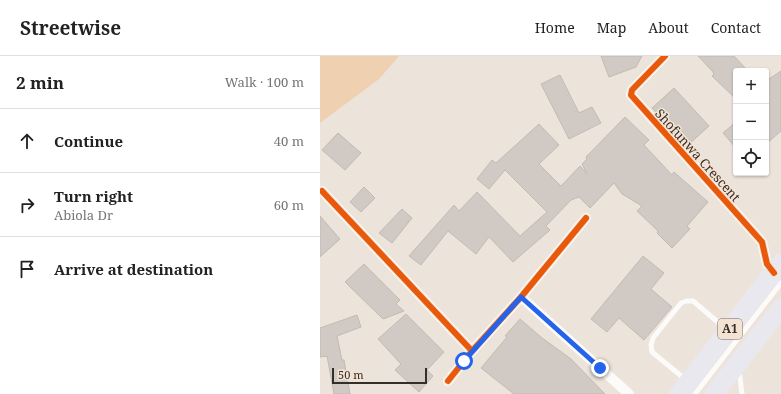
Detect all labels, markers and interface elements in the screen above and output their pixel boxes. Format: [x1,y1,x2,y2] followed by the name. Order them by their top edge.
[20,15,121,41] text: Streetwise
[535,18,575,37] text: Home
[597,18,626,37] text: Map
[648,18,689,37] text: About
[711,18,761,37] text: Contact
[733,68,769,176] map controls
[733,68,769,104] button: +
[16,71,64,94] text: 2 min
[225,73,304,91] text: Walk · 100 m
[733,104,769,140] button: −
[651,105,745,206] street label: Shofunwa Crescent
[16,130,38,152] icon: ahead
[54,131,123,151] text: Continue
[274,132,304,150] text: 40 m
[733,140,769,176] button: locate
[54,186,133,206] text: Turn right
[16,194,38,216] icon: right
[274,196,304,214] text: 60 m
[54,206,113,224] text: Abiola Dr
[16,258,38,280] icon: arrive
[54,259,213,279] text: Arrive at destination
[718,319,742,339] road number: A1
[455,352,473,370] route start
[591,359,609,377] route end
[332,366,427,385] scale bar
[338,367,364,382] text: 50 m

